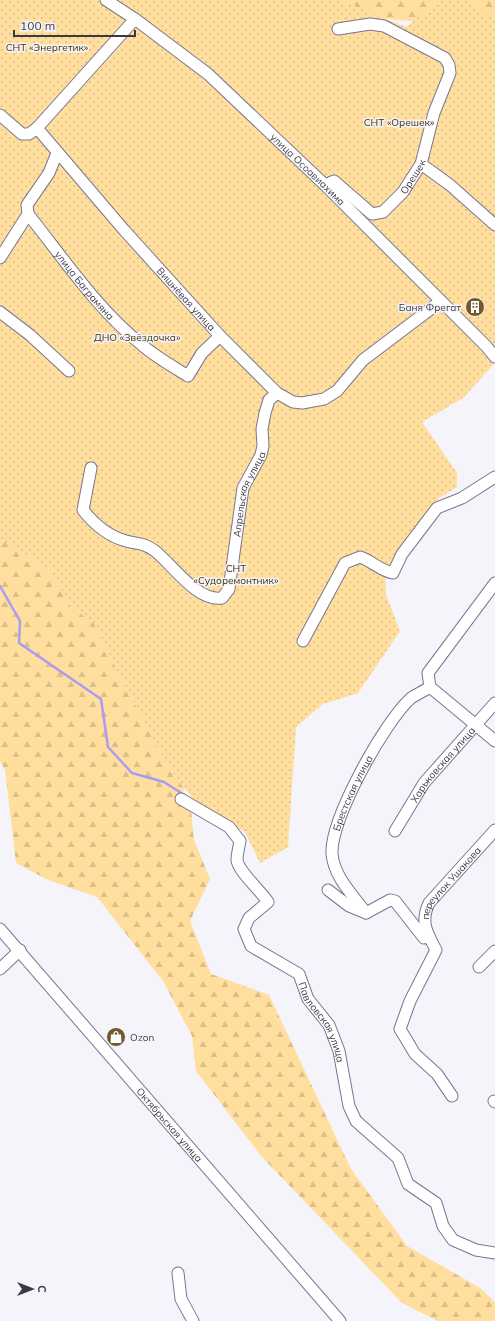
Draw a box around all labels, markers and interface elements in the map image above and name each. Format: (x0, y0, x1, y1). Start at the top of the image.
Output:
scale bar (14, 12, 135, 38)
text: 100 m (20, 18, 55, 33)
park label: СНТ «Энергетик» (6, 41, 89, 54)
park label: СНТ «Орешек» (364, 116, 435, 129)
street label: улица Осоавиахима (268, 131, 348, 208)
street label: Орешек (397, 158, 429, 197)
street label: улица Баграмяна (52, 248, 117, 323)
street label: Вишнёвая улица (154, 265, 218, 334)
building icon: Баня Фрегат (464, 296, 486, 318)
place label: Баня Фрегат (399, 301, 461, 314)
park label: ДНО «Звёздочка» (94, 331, 181, 344)
street label: Апрельская улица (230, 451, 269, 538)
park label: СНТ «Судоремонтник» (194, 562, 279, 587)
street label: Харьковская улица (408, 724, 478, 805)
street label: Брестская улица (330, 753, 376, 833)
street label: переулок Ушакова (419, 844, 484, 920)
street label: Павловская улица (295, 980, 347, 1063)
shop icon: Ozon (105, 1026, 127, 1048)
place label: Ozon (130, 1031, 155, 1044)
street label: Октябрьская улица (133, 1085, 205, 1165)
north arrow (12, 1269, 52, 1309)
text: С (35, 1285, 49, 1293)

